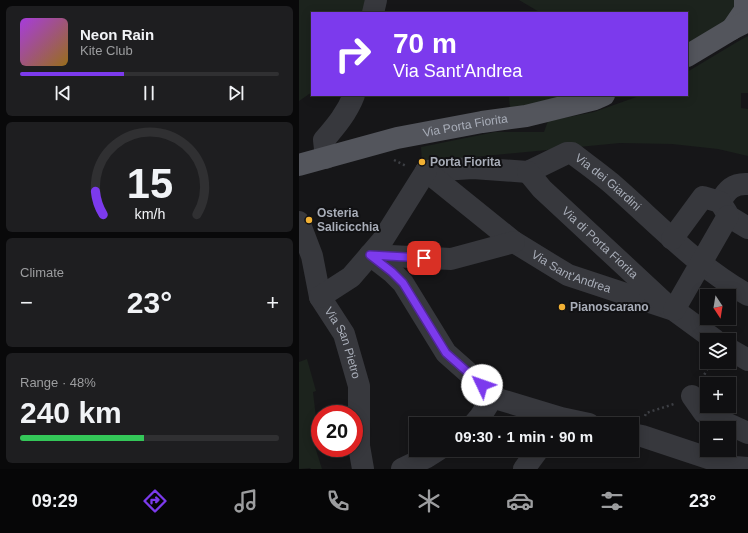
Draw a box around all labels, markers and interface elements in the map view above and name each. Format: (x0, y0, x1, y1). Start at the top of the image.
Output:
text: Neon Rain (80, 26, 154, 43)
icon: right (327, 28, 379, 80)
text: 70 m (393, 28, 457, 59)
text: Kite Club (80, 43, 133, 58)
text: Via Sant'Andrea (393, 61, 522, 81)
icon: previous (52, 82, 74, 104)
icon: pause (138, 82, 160, 104)
icon: next (225, 82, 247, 104)
street label: Via Porta Fiorita (422, 112, 509, 140)
street label: Via dei Giardini (572, 151, 644, 213)
place label: Porta Fiorita (430, 155, 501, 169)
marker: Porta Fiorita (417, 157, 427, 167)
text: 15 (126, 159, 173, 206)
street label: Via di Porta Fiorita (559, 204, 641, 282)
text: km/h (134, 205, 165, 221)
place label: Osteria Salicicchia (317, 206, 379, 234)
marker: Osteria Salicicchia (304, 215, 314, 225)
pin (407, 241, 441, 275)
icon: arrive (413, 247, 435, 269)
street label: Via Sant'Andrea (529, 247, 613, 296)
text: Climate (20, 265, 64, 280)
text: 23° (127, 286, 172, 319)
north arrow (700, 289, 736, 325)
map controls (700, 289, 736, 457)
text: − (20, 290, 33, 315)
text: + (266, 290, 279, 315)
place label: Pianoscarano (570, 300, 649, 314)
marker: Pianoscarano (557, 302, 567, 312)
street label: Via San Pietro (321, 305, 364, 380)
button: layers (700, 333, 736, 369)
position arrow (461, 364, 503, 406)
text: Range · 48% (20, 375, 96, 390)
button: + (700, 377, 736, 413)
text: 240 km (20, 396, 122, 429)
speed limit sign: 20 (311, 405, 363, 457)
button: − (700, 421, 736, 457)
text: 09:30 · 1 min · 90 m (455, 428, 593, 445)
icon: directions (141, 487, 169, 515)
icon: music (232, 487, 260, 515)
icon: phone (324, 487, 352, 515)
icon: climate (415, 487, 443, 515)
icon: car (506, 487, 534, 515)
icon: filters (598, 487, 626, 515)
text: 09:29 (32, 491, 78, 511)
text: 23° (689, 491, 716, 511)

